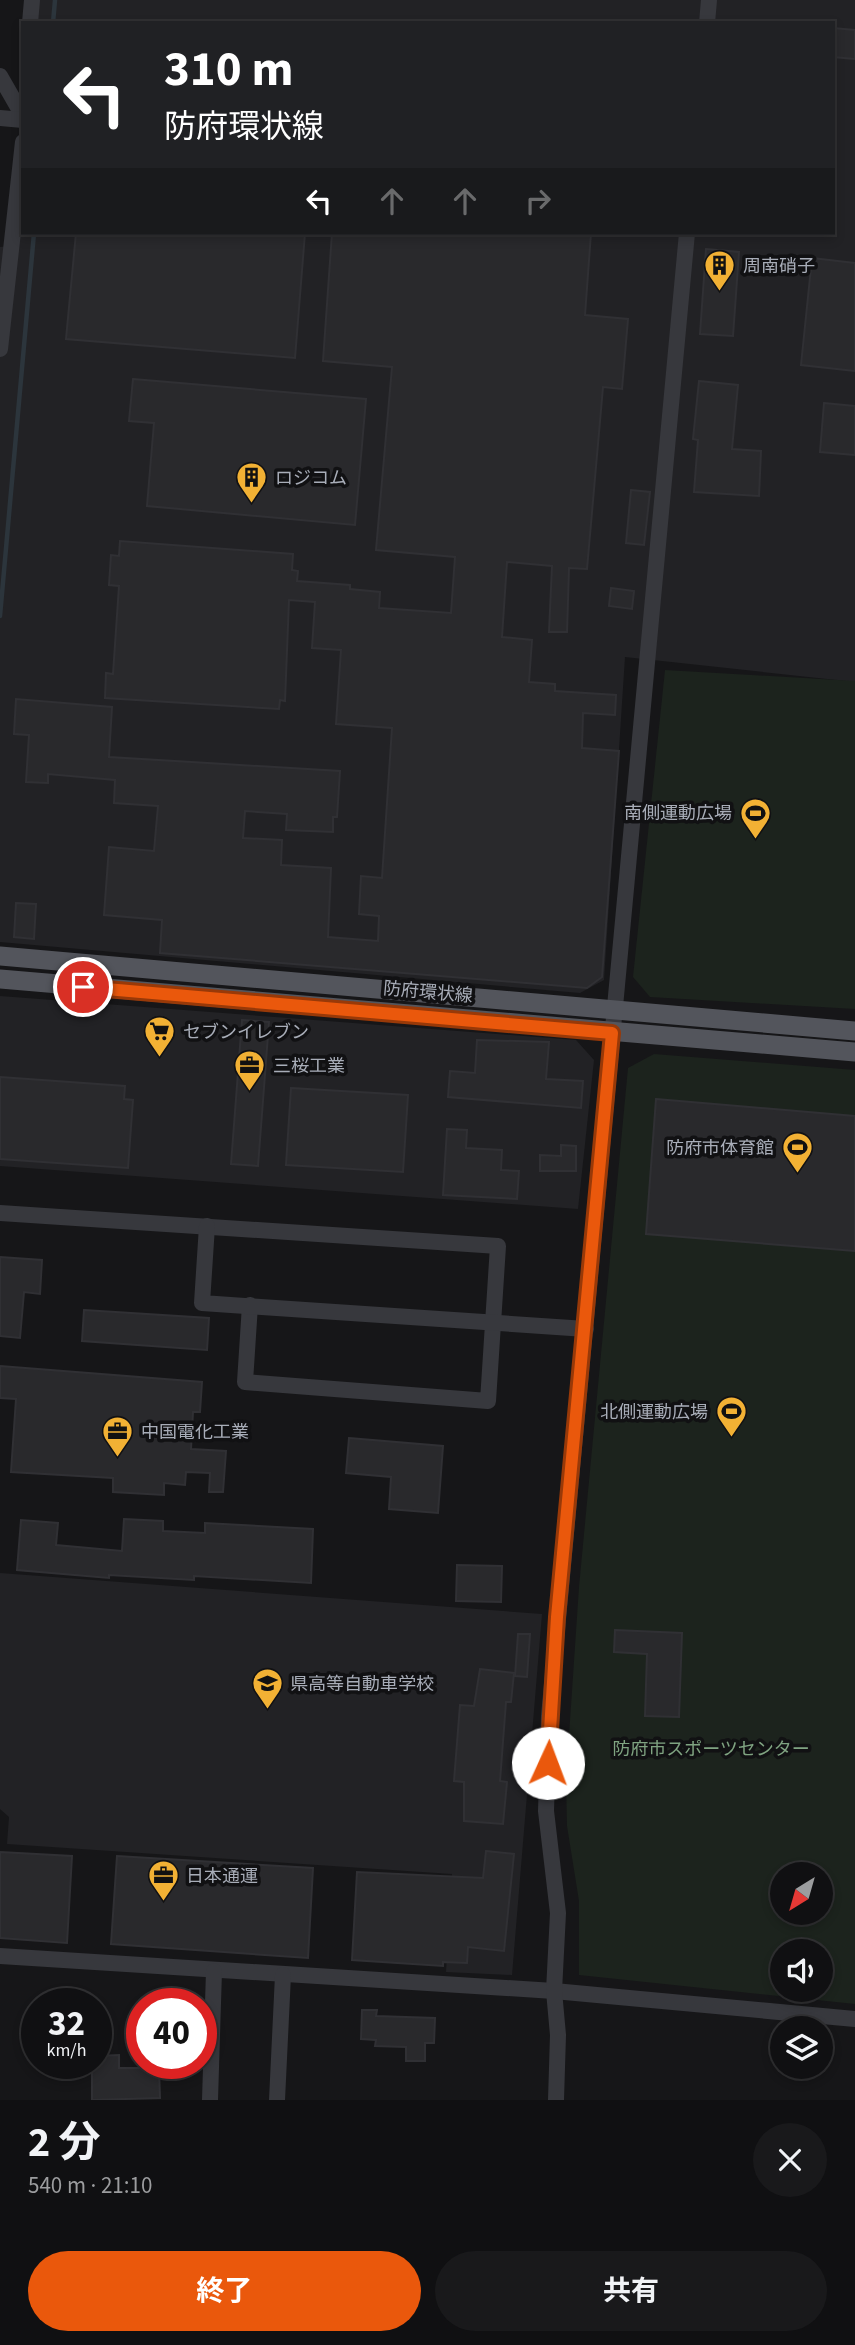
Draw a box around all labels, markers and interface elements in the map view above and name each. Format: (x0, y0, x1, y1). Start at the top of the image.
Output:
text: 310 m (164, 35, 293, 105)
icon: left (49, 49, 140, 140)
text: 防府環状線 (164, 104, 324, 150)
icon: left (300, 182, 338, 220)
icon: ahead (373, 182, 411, 220)
icon: ahead (446, 182, 484, 220)
icon: right (519, 182, 557, 220)
building icon: 周南硝子 (703, 249, 737, 293)
place label: 周南硝子 (743, 254, 815, 279)
building icon: ロジコム (235, 461, 269, 505)
place label: ロジコム (275, 466, 347, 491)
sports icon: 南側運動広場 (738, 796, 772, 840)
place label: 南側運動広場 (624, 801, 732, 826)
pin (53, 957, 113, 1017)
icon: arrive (64, 968, 102, 1006)
street label: 防府環状線 (382, 976, 474, 1009)
supermarket icon: セブンイレブン (143, 1015, 177, 1059)
place label: セブンイレブン (183, 1020, 309, 1045)
office icon: 三桜工業 (233, 1049, 267, 1093)
place label: 三桜工業 (273, 1054, 345, 1079)
sports icon: 防府市体育館 (780, 1131, 814, 1175)
place label: 防府市体育館 (666, 1136, 774, 1161)
sports icon: 北側運動広場 (714, 1395, 748, 1439)
place label: 北側運動広場 (600, 1400, 708, 1425)
office icon: 中国電化工業 (101, 1415, 135, 1459)
place label: 中国電化工業 (141, 1420, 249, 1445)
school or university icon: 県高等自動車学校 (250, 1667, 284, 1711)
place label: 県高等自動車学校 (290, 1672, 434, 1697)
position arrow (511, 1726, 585, 1800)
park label: 防府市スポーツセンター (612, 1737, 810, 1762)
office icon: 日本通運 (146, 1859, 180, 1903)
north arrow (770, 1862, 833, 1925)
map controls (770, 1862, 833, 2079)
place label: 日本通運 (186, 1864, 258, 1889)
button: sound (770, 1939, 833, 2002)
speed limit sign: 40 (126, 1988, 217, 2079)
text: 32 (48, 1999, 85, 2049)
button: layers (770, 2016, 833, 2079)
text: km/h (47, 2038, 86, 2063)
text: 2 分 (28, 2113, 101, 2173)
button: close (753, 2123, 827, 2197)
text: 540 m · 21:10 (28, 2169, 152, 2202)
button: 終了 (28, 2251, 421, 2331)
button: 共有 (435, 2251, 827, 2331)

